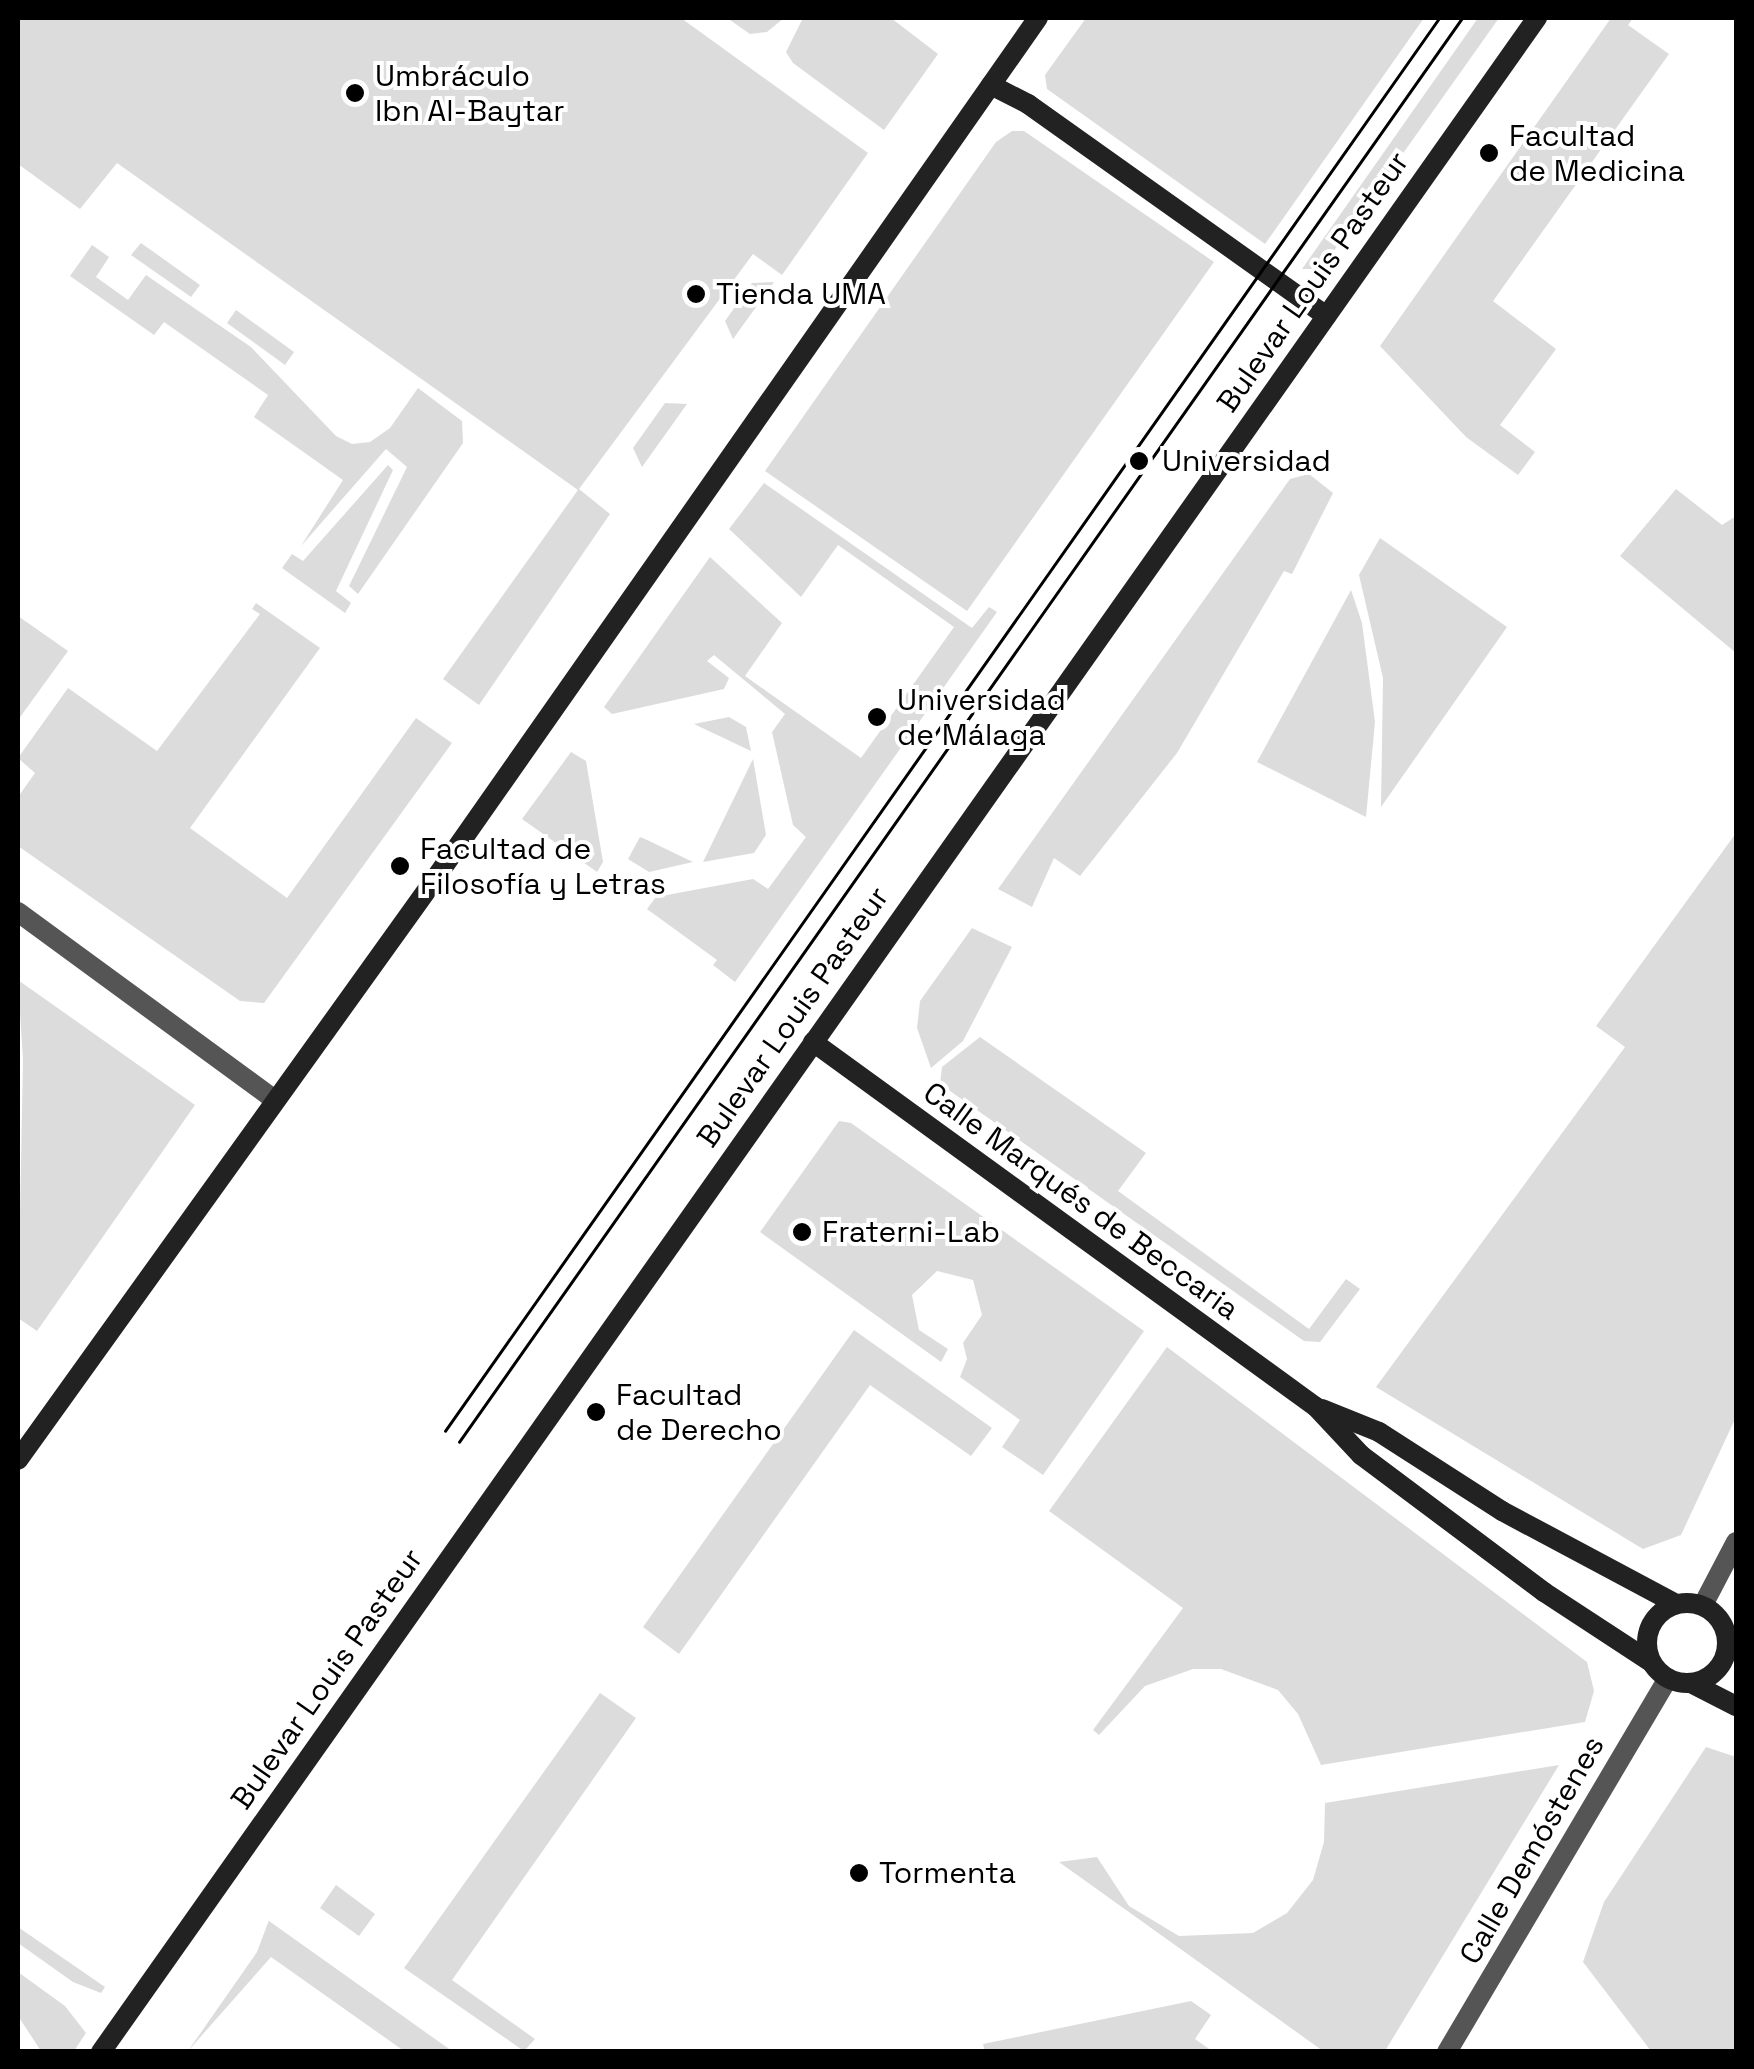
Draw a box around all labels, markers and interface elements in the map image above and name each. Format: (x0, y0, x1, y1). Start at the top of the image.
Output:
place label: Umbráculo Ibn Al-Baytar (375, 58, 565, 128)
marker: Umbráculo Ibn Al-Baytar (344, 82, 366, 104)
place label: Facultad de Medicina (1509, 118, 1685, 188)
marker: Facultad de Medicina (1478, 142, 1500, 164)
street label: Bulevar Louis Pasteur (1209, 145, 1417, 419)
place label: Tienda UMA (716, 276, 886, 312)
marker: Tienda UMA (685, 283, 707, 305)
place label: Universidad (1162, 443, 1331, 479)
marker: Universidad (1126, 448, 1152, 474)
place label: Universidad de Málaga (897, 682, 1066, 752)
marker: Universidad de Málaga (866, 706, 888, 728)
place label: Facultad de Filosofía y Letras (420, 831, 666, 902)
marker: Facultad de Filosofía y Letras (389, 855, 411, 877)
street label: Bulevar Louis Pasteur (689, 880, 897, 1154)
street label: Calle Marqués de Beccaria (916, 1074, 1246, 1328)
place label: Fraterni-Lab (822, 1214, 1000, 1250)
marker: Fraterni-Lab (791, 1221, 813, 1243)
place label: Facultad de Derecho (616, 1377, 782, 1448)
marker: Facultad de Derecho (585, 1401, 607, 1423)
street label: Bulevar Louis Pasteur (223, 1542, 431, 1816)
street label: Calle Demóstenes (1452, 1730, 1612, 1970)
place label: Tormenta (879, 1855, 1016, 1891)
marker: Tormenta (848, 1862, 870, 1884)

